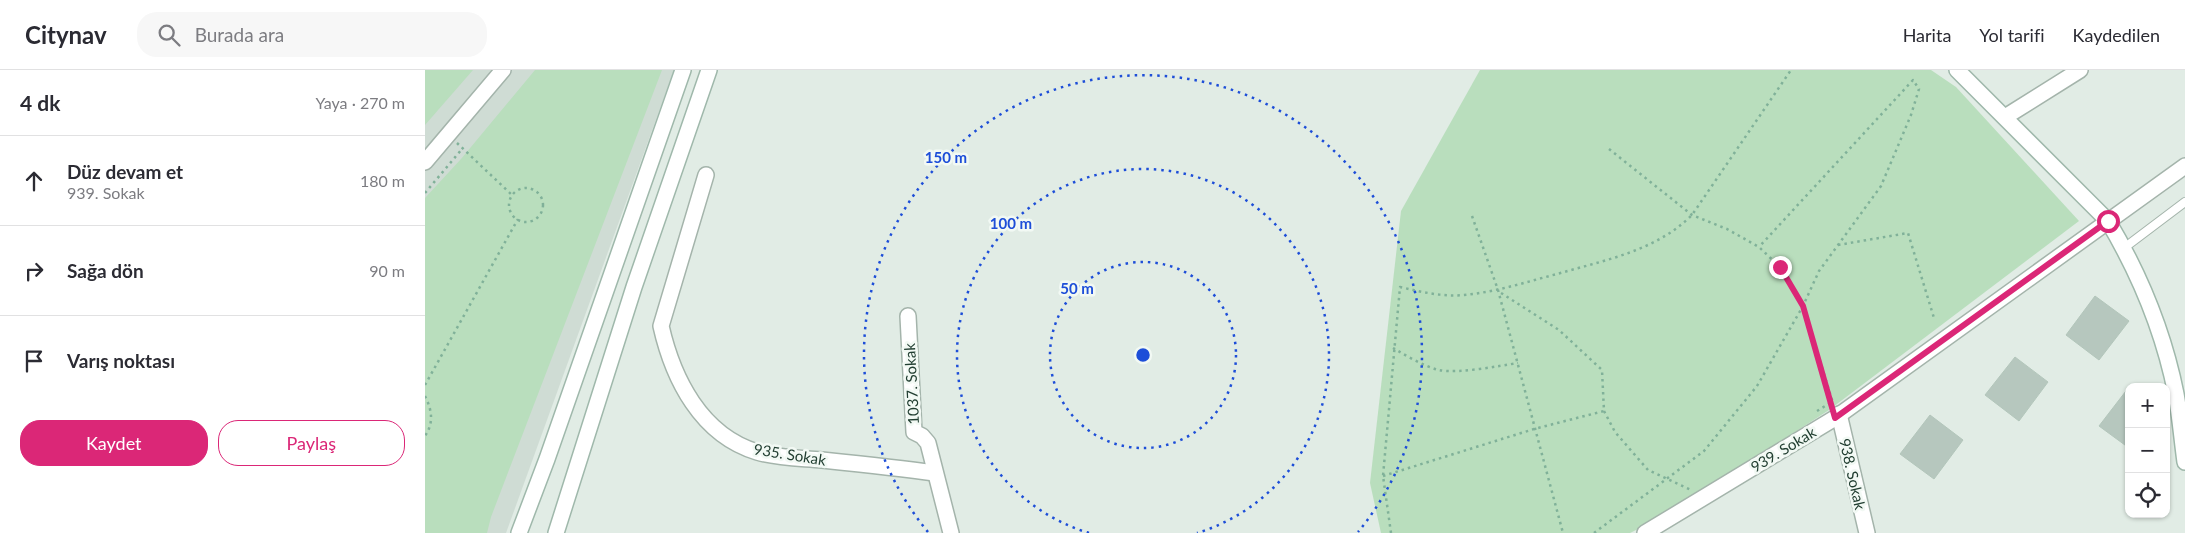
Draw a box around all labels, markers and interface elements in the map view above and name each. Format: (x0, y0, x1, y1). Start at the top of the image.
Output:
search box (137, 12, 487, 57)
text: Citynav (25, 20, 107, 49)
icon: search (155, 21, 183, 49)
text: Burada ara (195, 23, 284, 46)
text: Harita (1903, 24, 1951, 46)
text: Yol tarifi (1979, 24, 2045, 46)
text: Kaydedilen (2073, 24, 2160, 46)
text: 4 dk (20, 90, 60, 115)
text: Yaya · 270 m (316, 93, 405, 112)
text: 150 m (925, 148, 967, 166)
text: Düz devam et (67, 160, 183, 183)
icon: ahead (20, 167, 48, 195)
text: 180 m (360, 171, 405, 190)
text: 939. Sokak (67, 183, 145, 202)
route start (2097, 210, 2120, 233)
text: 100 m (990, 214, 1032, 232)
route end (1769, 256, 1792, 279)
icon: right (20, 257, 48, 285)
text: Sağa dön (67, 259, 144, 282)
text: 90 m (369, 261, 405, 280)
text: 50 m (1060, 279, 1094, 297)
street label: 1037. Sokak (900, 342, 922, 425)
centre of rings (1134, 346, 1152, 364)
icon: arrive (20, 347, 48, 375)
text: Varış noktası (67, 349, 175, 372)
map controls (2125, 383, 2170, 518)
button: + (2125, 383, 2170, 428)
button: Kaydet (20, 420, 208, 466)
button: Paylaş (218, 420, 405, 466)
street label: 939. Sokak (1747, 422, 1819, 475)
button: − (2125, 428, 2170, 473)
street label: 938. Sokak (1836, 437, 1870, 512)
street label: 935. Sokak (753, 439, 828, 469)
button: locate (2125, 473, 2170, 518)

